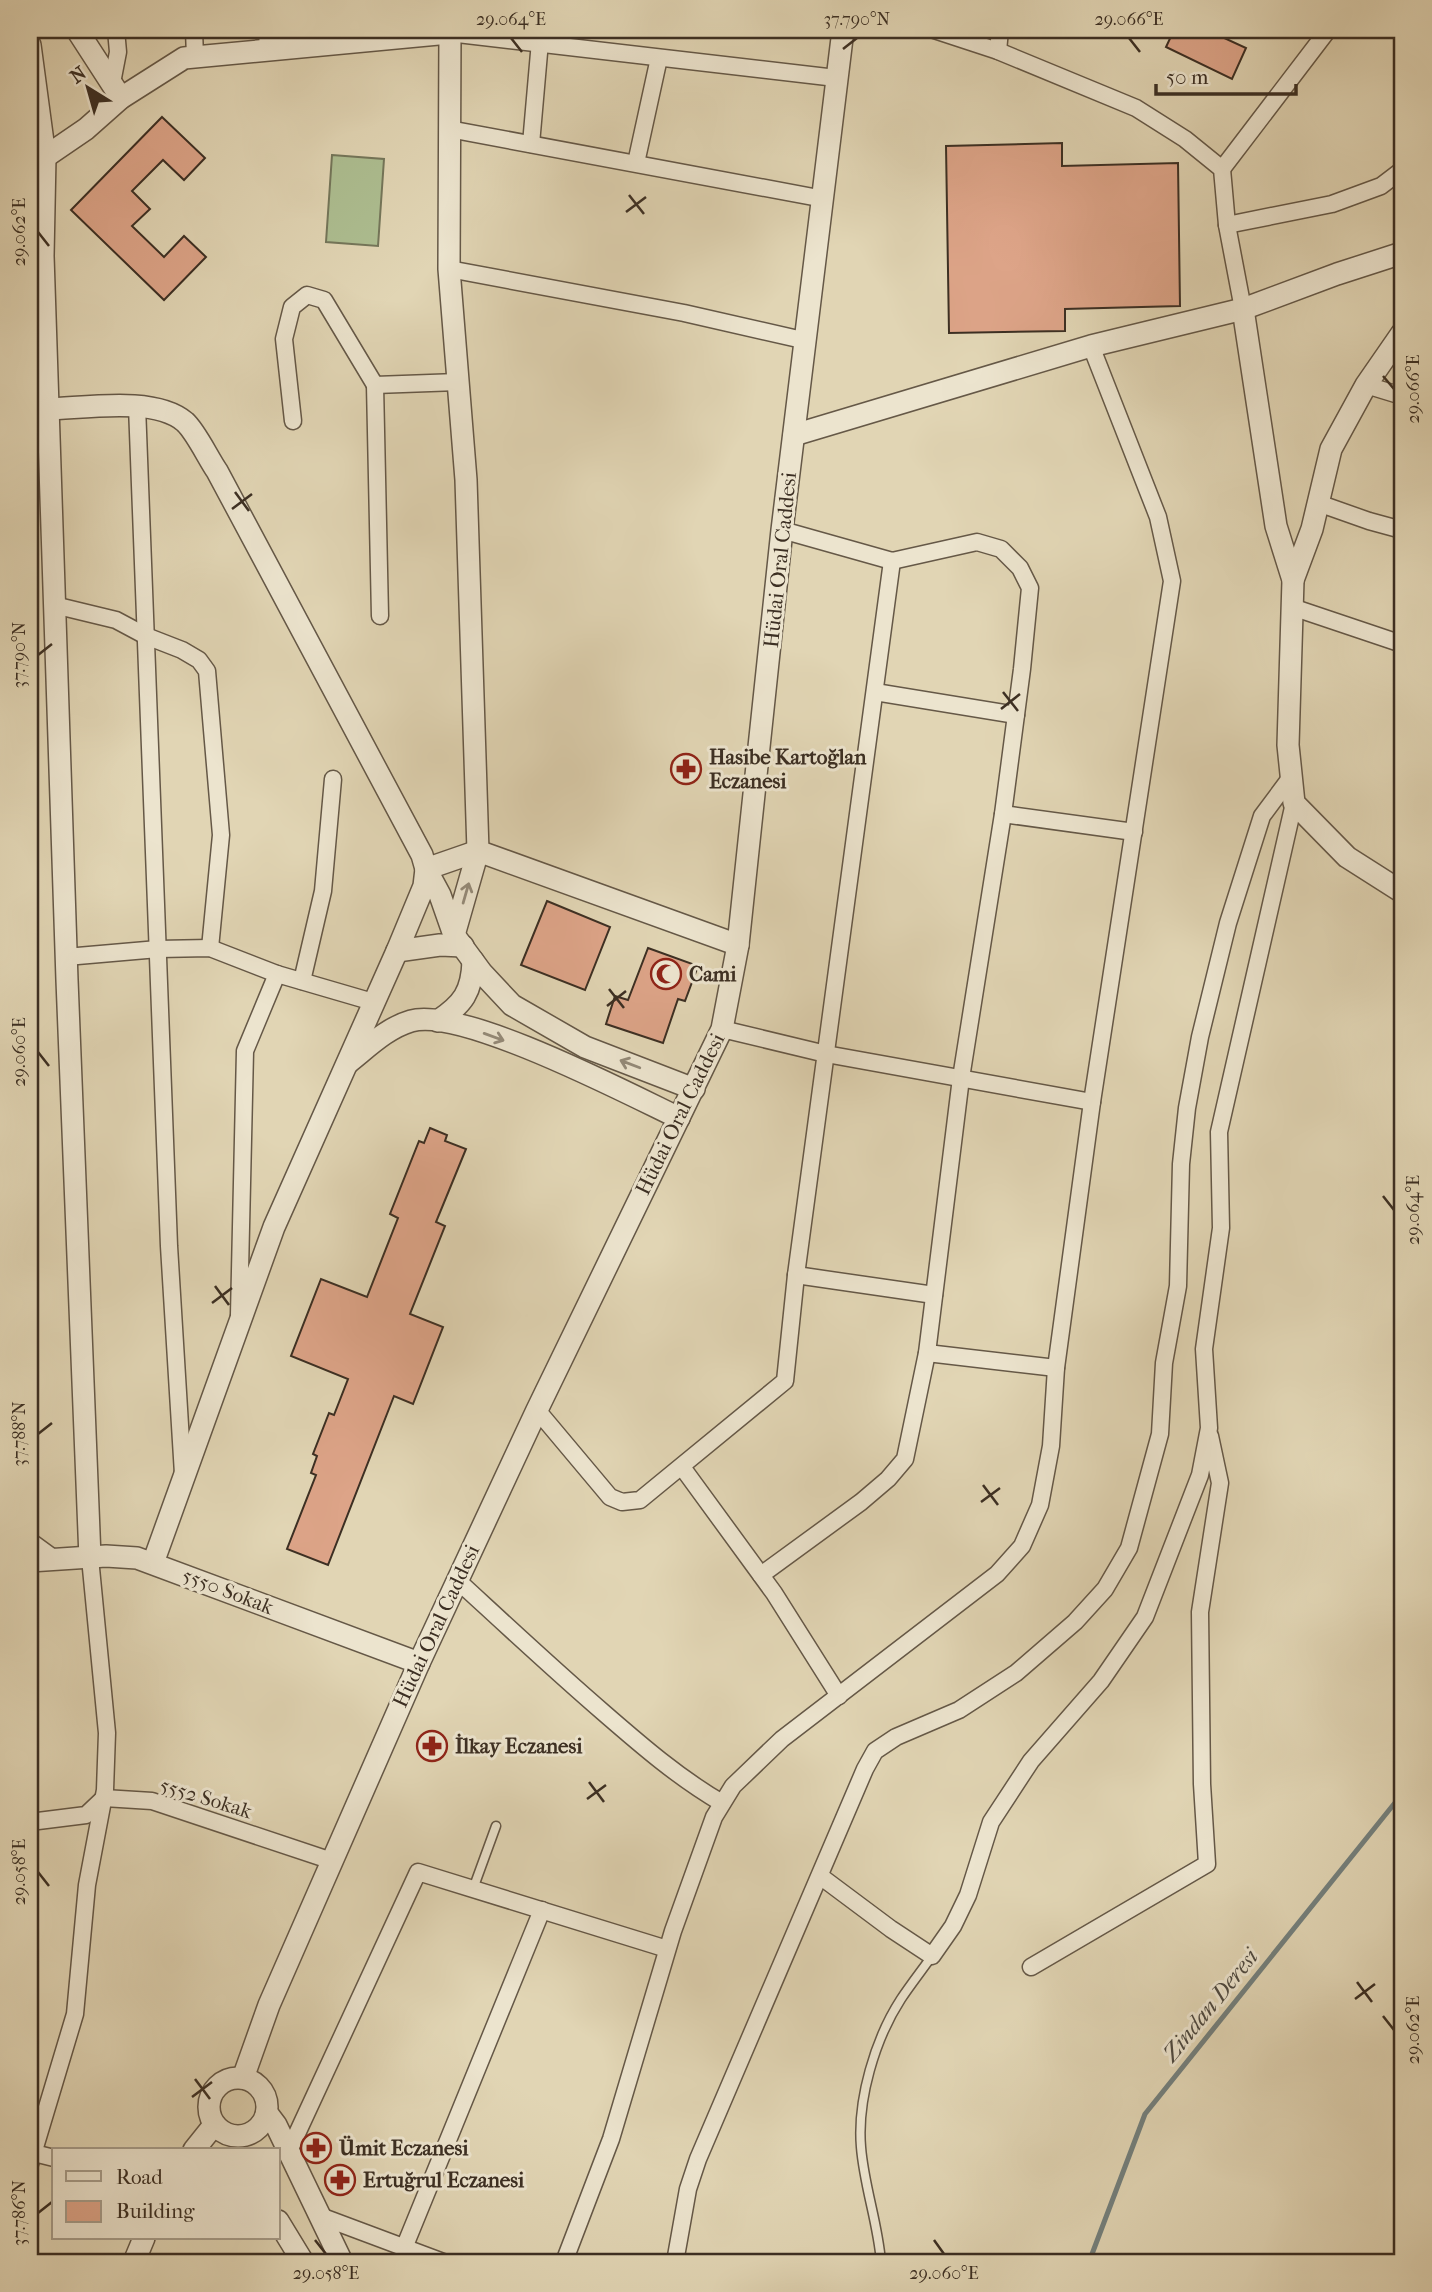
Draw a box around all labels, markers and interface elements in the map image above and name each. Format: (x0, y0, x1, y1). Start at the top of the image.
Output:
text: 29.064°E (476, 9, 546, 30)
text: 37.790°N (824, 9, 891, 30)
text: 29.066°E (1094, 9, 1164, 30)
north arrow (52, 52, 122, 122)
scale bar (1156, 52, 1296, 96)
text: N (66, 62, 91, 88)
text: 50 m (1166, 65, 1209, 89)
text: 29.062°E (9, 198, 30, 266)
text: 29.066°E (1403, 354, 1424, 424)
street label: Hüdai Oral Caddesi (759, 471, 801, 649)
text: 37.790°N (9, 621, 30, 688)
place label: Hasibe Kartoğlan Eczanesi (709, 745, 867, 793)
pharmacy icon: Hasibe Kartoğlan Eczanesi (669, 752, 703, 786)
one-way arrow (461, 882, 474, 904)
mosque icon: Cami (649, 957, 683, 991)
place label: Cami (689, 962, 737, 986)
text: 29.060°E (9, 1017, 30, 1087)
street label: Hüdai Oral Caddesi (630, 1029, 730, 1199)
one-way arrow (482, 1032, 504, 1044)
one-way arrow (620, 1057, 642, 1070)
text: 29.064°E (1403, 1175, 1424, 1245)
text: 37.788°N (9, 1401, 30, 1467)
street label: Hüdai Oral Caddesi (388, 1541, 484, 1711)
street label: 5550 Sokak (179, 1563, 277, 1619)
pharmacy icon: İlkay Eczanesi (415, 1729, 449, 1763)
place label: İlkay Eczanesi (455, 1733, 583, 1758)
street label: 5552 Sokak (157, 1773, 255, 1823)
text: 29.058°E (9, 1839, 30, 1905)
water label: Zindan Deresi (1156, 1943, 1265, 2068)
text: 29.062°E (1403, 1996, 1424, 2064)
pharmacy icon: Ümit Eczanesi (299, 2131, 333, 2165)
place label: Ümit Eczanesi (338, 2135, 469, 2160)
legend (52, 2148, 280, 2240)
pharmacy icon: Ertuğrul Eczanesi (323, 2163, 357, 2197)
text: Road (116, 2165, 163, 2189)
place label: Ertuğrul Eczanesi (363, 2168, 525, 2192)
text: 37.786°N (9, 2180, 30, 2246)
text: Building (116, 2199, 195, 2223)
text: 29.058°E (293, 2263, 359, 2284)
text: 29.060°E (909, 2263, 979, 2284)

